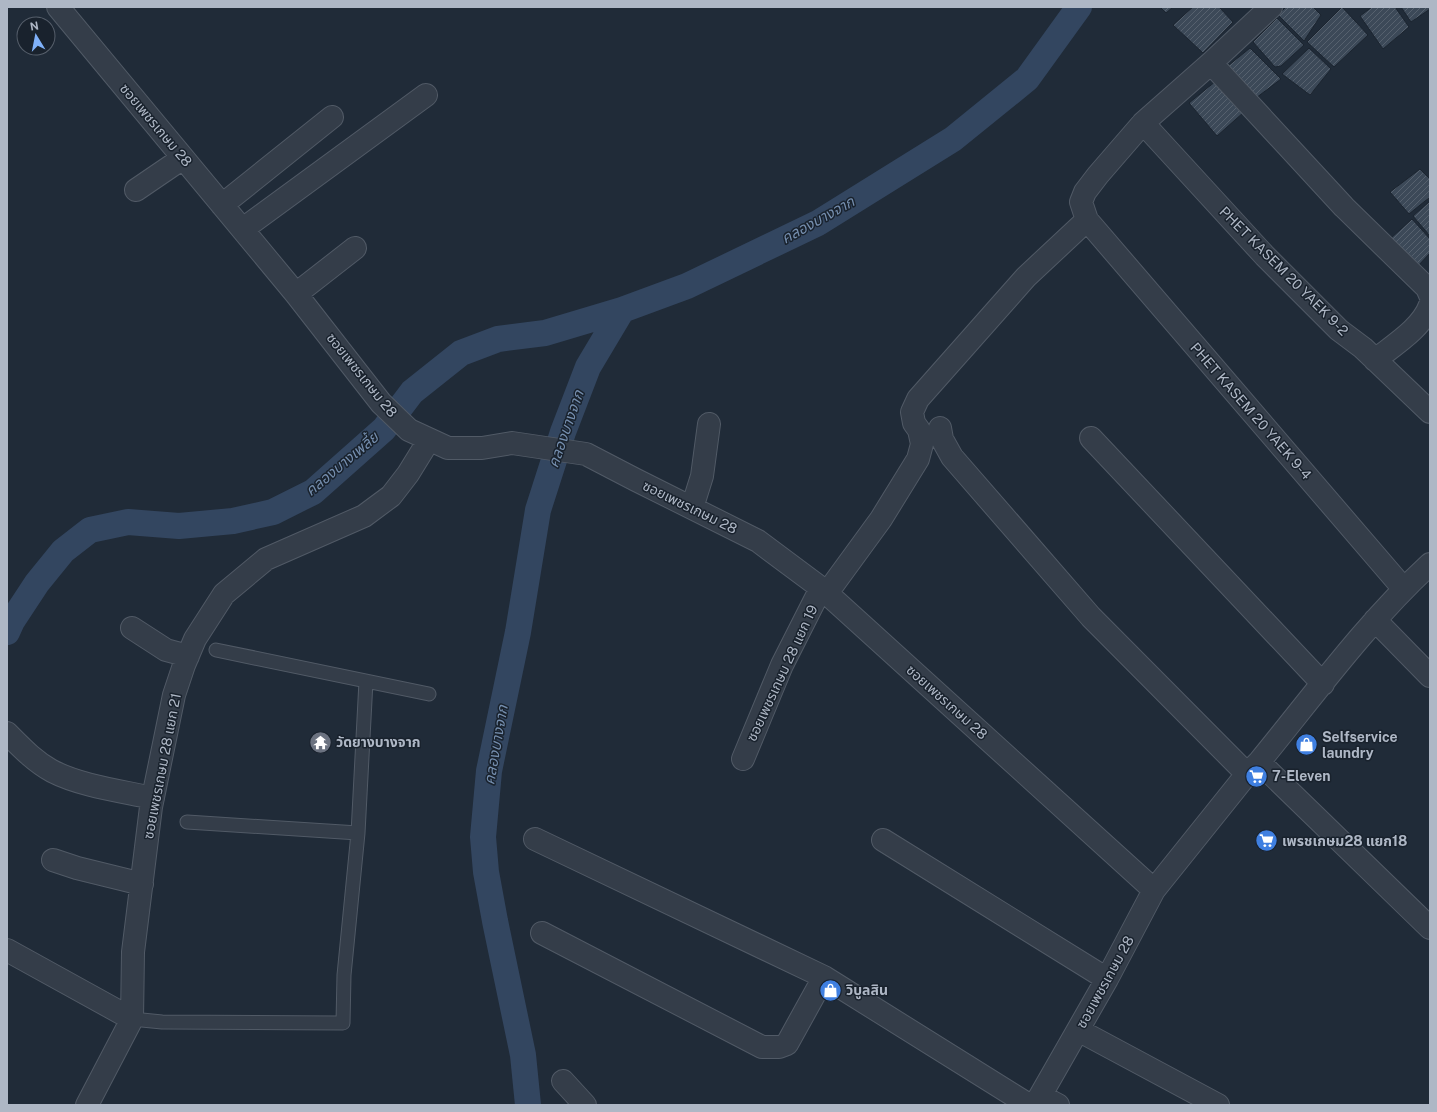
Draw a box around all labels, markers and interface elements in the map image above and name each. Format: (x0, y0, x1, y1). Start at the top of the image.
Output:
north arrow (16, 16, 56, 56)
text: N (29, 19, 40, 33)
street label: ซอยเพชรเกษม 28 (117, 80, 195, 170)
water label: คลองบางจาก (778, 192, 858, 247)
street label: PHET KASEM 20 YAEK 9-2 (1216, 203, 1352, 339)
street label: ซอยเพชรเกษม 28 (323, 330, 401, 420)
street label: PHET KASEM 20 YAEK 9-4 (1187, 339, 1315, 483)
water label: คลองบางจาก (544, 387, 587, 470)
water label: คลองบางเพลี้ย (301, 426, 382, 499)
street label: ซอยเพชรเกษม 28 (640, 477, 740, 537)
street label: ซอยเพชรเกษม 28 แยก 19 (743, 602, 821, 744)
street label: ซอยเพชรเกษม 28 (903, 662, 991, 742)
street label: ซอยเพชรเกษม 28 แยก 21 (140, 692, 184, 840)
water label: คลองบางจาก (480, 703, 511, 786)
temple icon: วัดยางบางจาก (307, 729, 333, 755)
place label: Selfservice laundry (1322, 729, 1398, 761)
shop icon: Selfservice laundry (1293, 732, 1319, 758)
place label: วัดยางบางจาก (336, 734, 420, 750)
supermarket icon: 7-Eleven (1243, 763, 1269, 789)
place label: 7-Eleven (1272, 768, 1331, 784)
supermarket icon: เพรชเกษม28 แยก18 (1253, 828, 1279, 854)
place label: เพรชเกษม28 แยก18 (1282, 833, 1407, 849)
street label: ซอยเพชรเกษม 28 (1073, 933, 1137, 1031)
shop icon: วิบูลสิน (818, 977, 844, 1003)
place label: วิบูลสิน (846, 982, 888, 1000)

